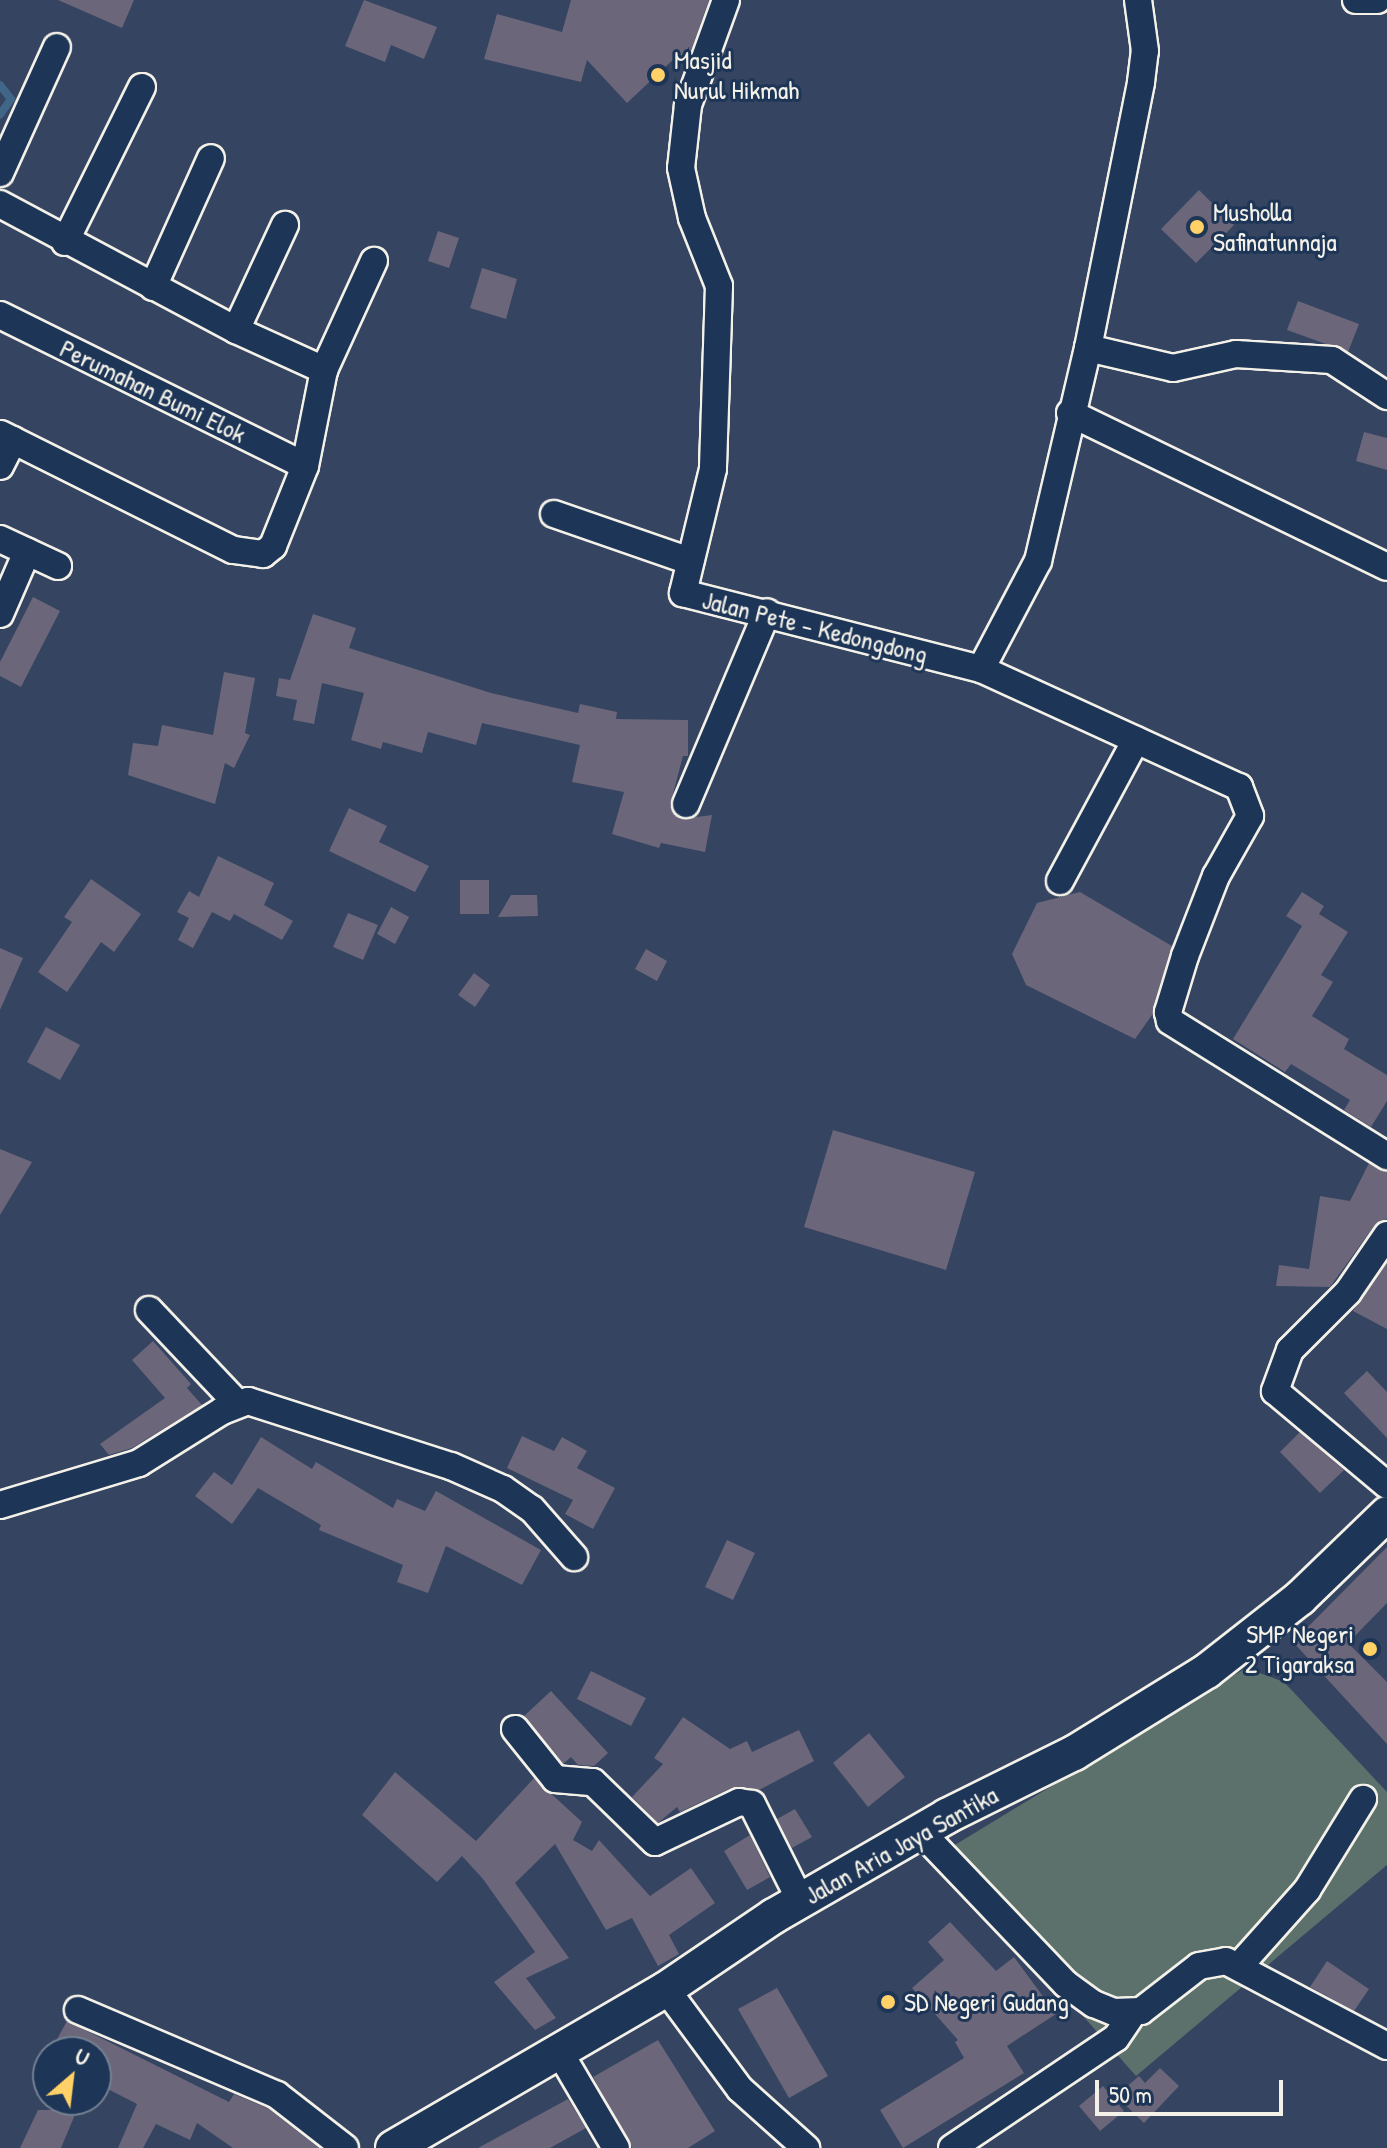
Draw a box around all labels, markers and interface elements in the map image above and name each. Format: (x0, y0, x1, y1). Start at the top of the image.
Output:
place label: Masjid Nurul Hikmah (674, 44, 799, 106)
marker: Masjid Nurul Hikmah (649, 66, 667, 84)
place label: Musholla Safinatunnaja (1213, 196, 1337, 258)
marker: Musholla Safinatunnaja (1188, 218, 1206, 236)
street label: Perumahan Bumi Elok (55, 333, 251, 449)
street label: Jalan Pete - Kedongdong (699, 584, 931, 670)
place label: SMP Negeri 2 Tigaraksa (1245, 1618, 1354, 1680)
marker: SMP Negeri 2 Tigaraksa (1361, 1640, 1379, 1658)
street label: Jalan Aria Jaya Santika (799, 1779, 1003, 1911)
place label: SD Negeri Gudang (904, 1986, 1069, 2018)
marker: SD Negeri Gudang (879, 1993, 897, 2011)
north arrow (32, 2036, 112, 2116)
text: U (70, 2040, 95, 2073)
scale bar (1099, 2064, 1287, 2114)
text: 50 m (1109, 2078, 1152, 2110)

